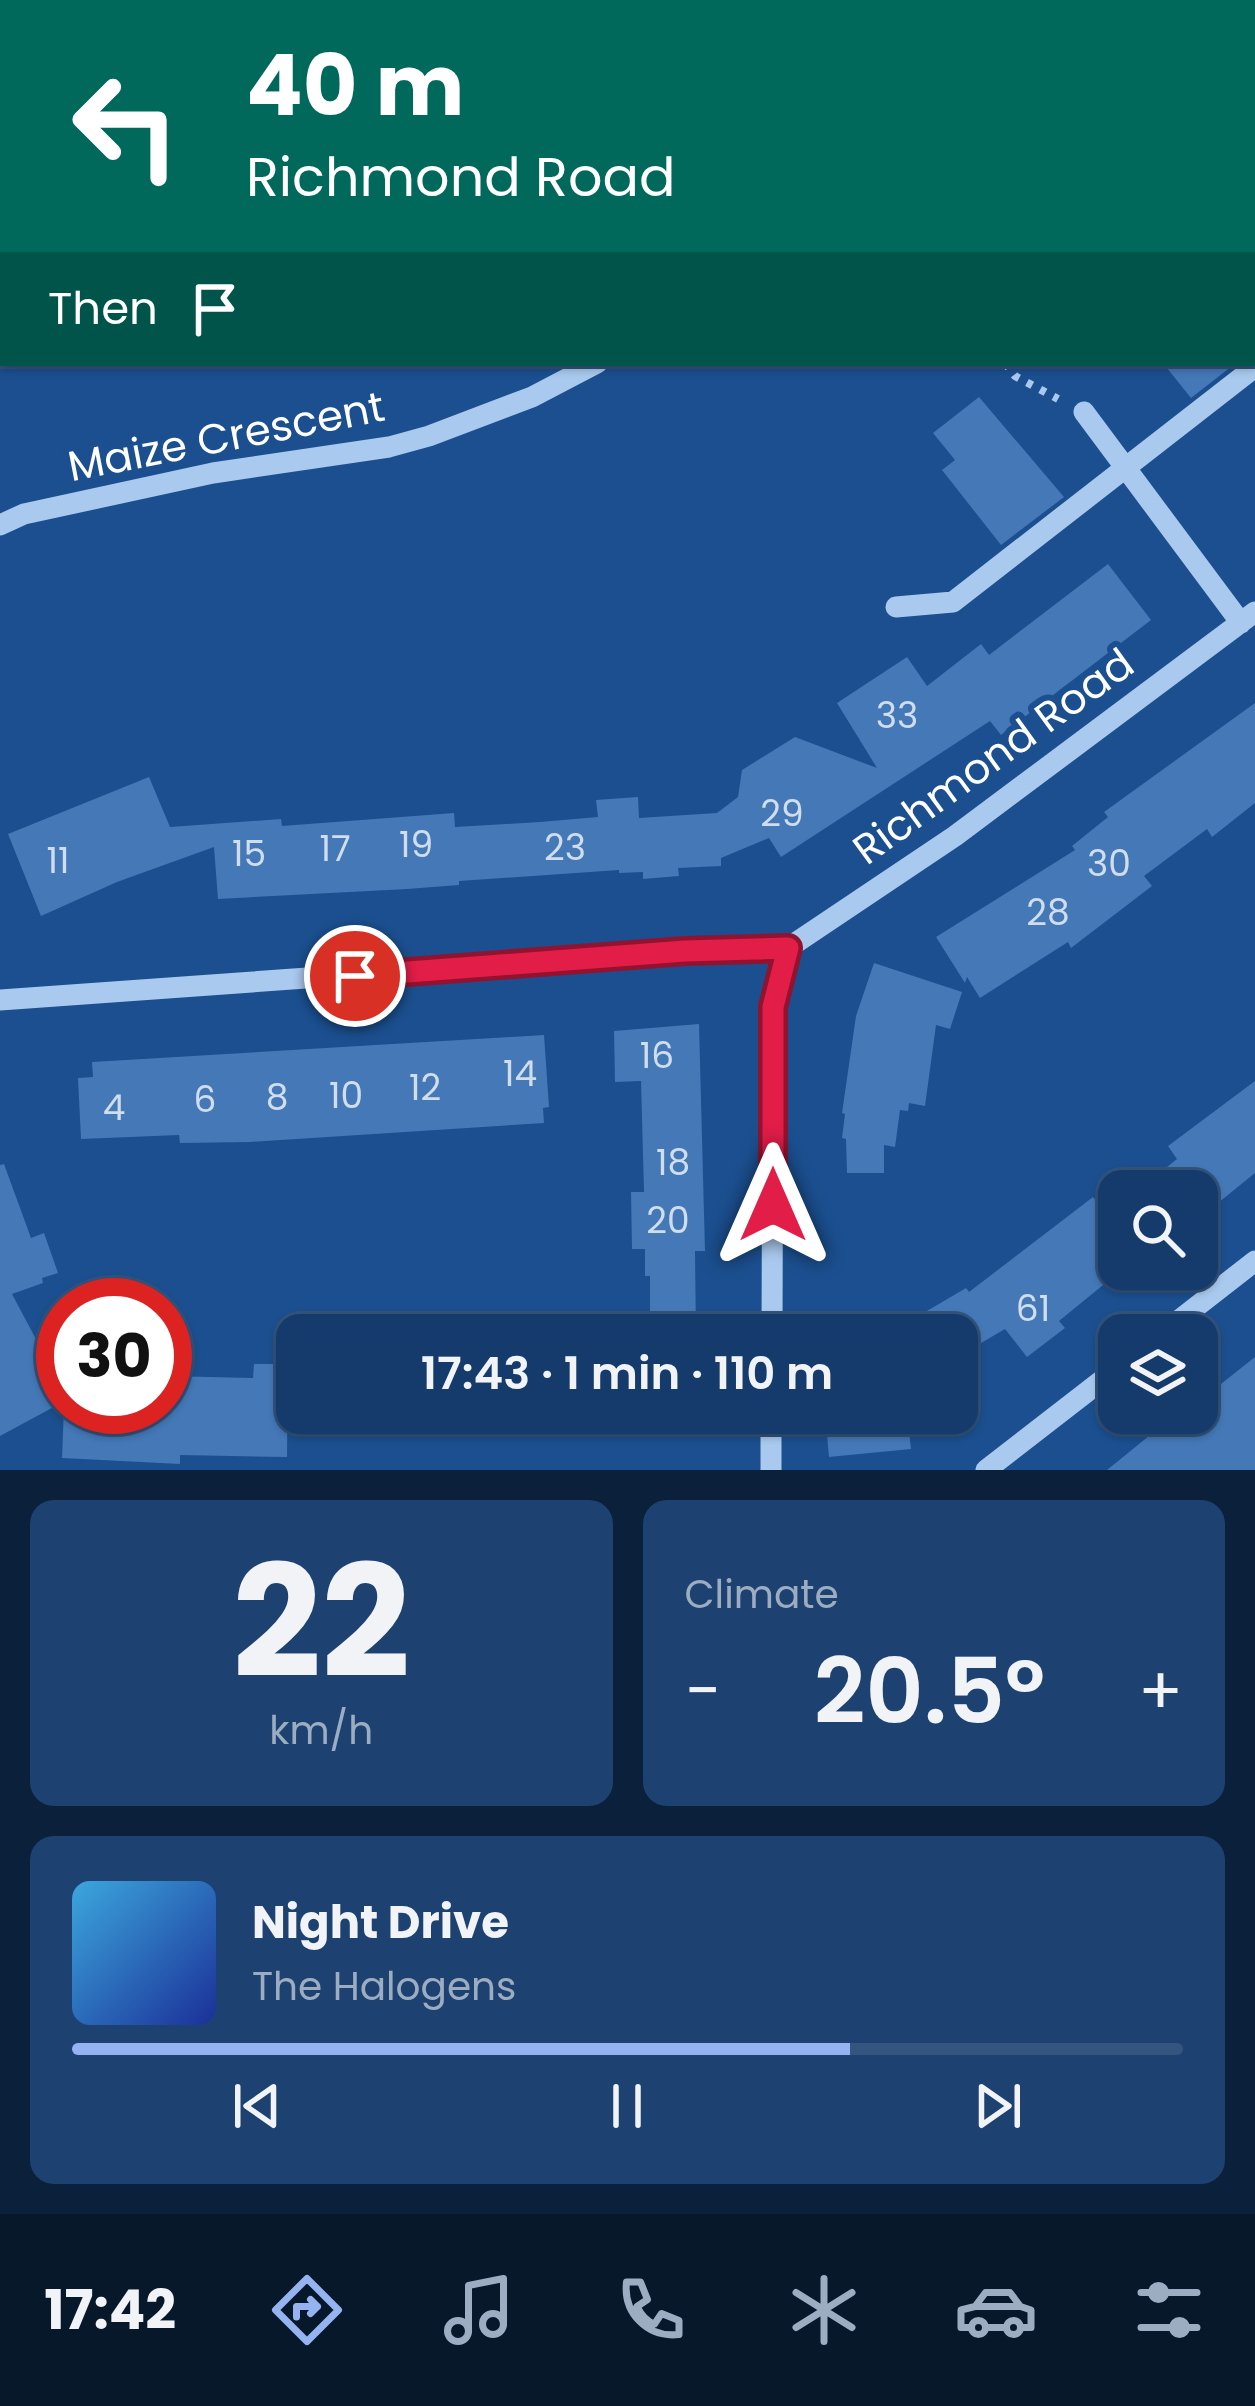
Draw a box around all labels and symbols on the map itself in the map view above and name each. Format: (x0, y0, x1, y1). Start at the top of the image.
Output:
street label: Maize Crescent (63, 377, 389, 496)
street label: Richmond Road (841, 634, 1146, 878)
house number: 33 (876, 690, 918, 741)
house number: 29 (760, 788, 804, 839)
house number: 19 (399, 819, 433, 870)
house number: 23 (544, 822, 586, 873)
house number: 17 (319, 823, 351, 874)
house number: 15 (232, 828, 266, 879)
house number: 11 (46, 835, 70, 886)
house number: 30 (1087, 838, 1131, 889)
house number: 28 (1026, 887, 1070, 938)
pin (304, 925, 406, 1027)
house number: 16 (640, 1030, 674, 1081)
house number: 14 (503, 1048, 537, 1099)
house number: 12 (409, 1062, 441, 1113)
house number: 10 (329, 1070, 363, 1121)
house number: 8 (266, 1072, 288, 1123)
house number: 6 (194, 1074, 216, 1125)
house number: 4 (103, 1082, 125, 1133)
house number: 18 (656, 1137, 690, 1188)
position arrow (710, 1142, 836, 1268)
house number: 20 (646, 1195, 690, 1246)
speed limit sign: 30 (36, 1278, 192, 1434)
house number: 61 (1016, 1283, 1050, 1334)

